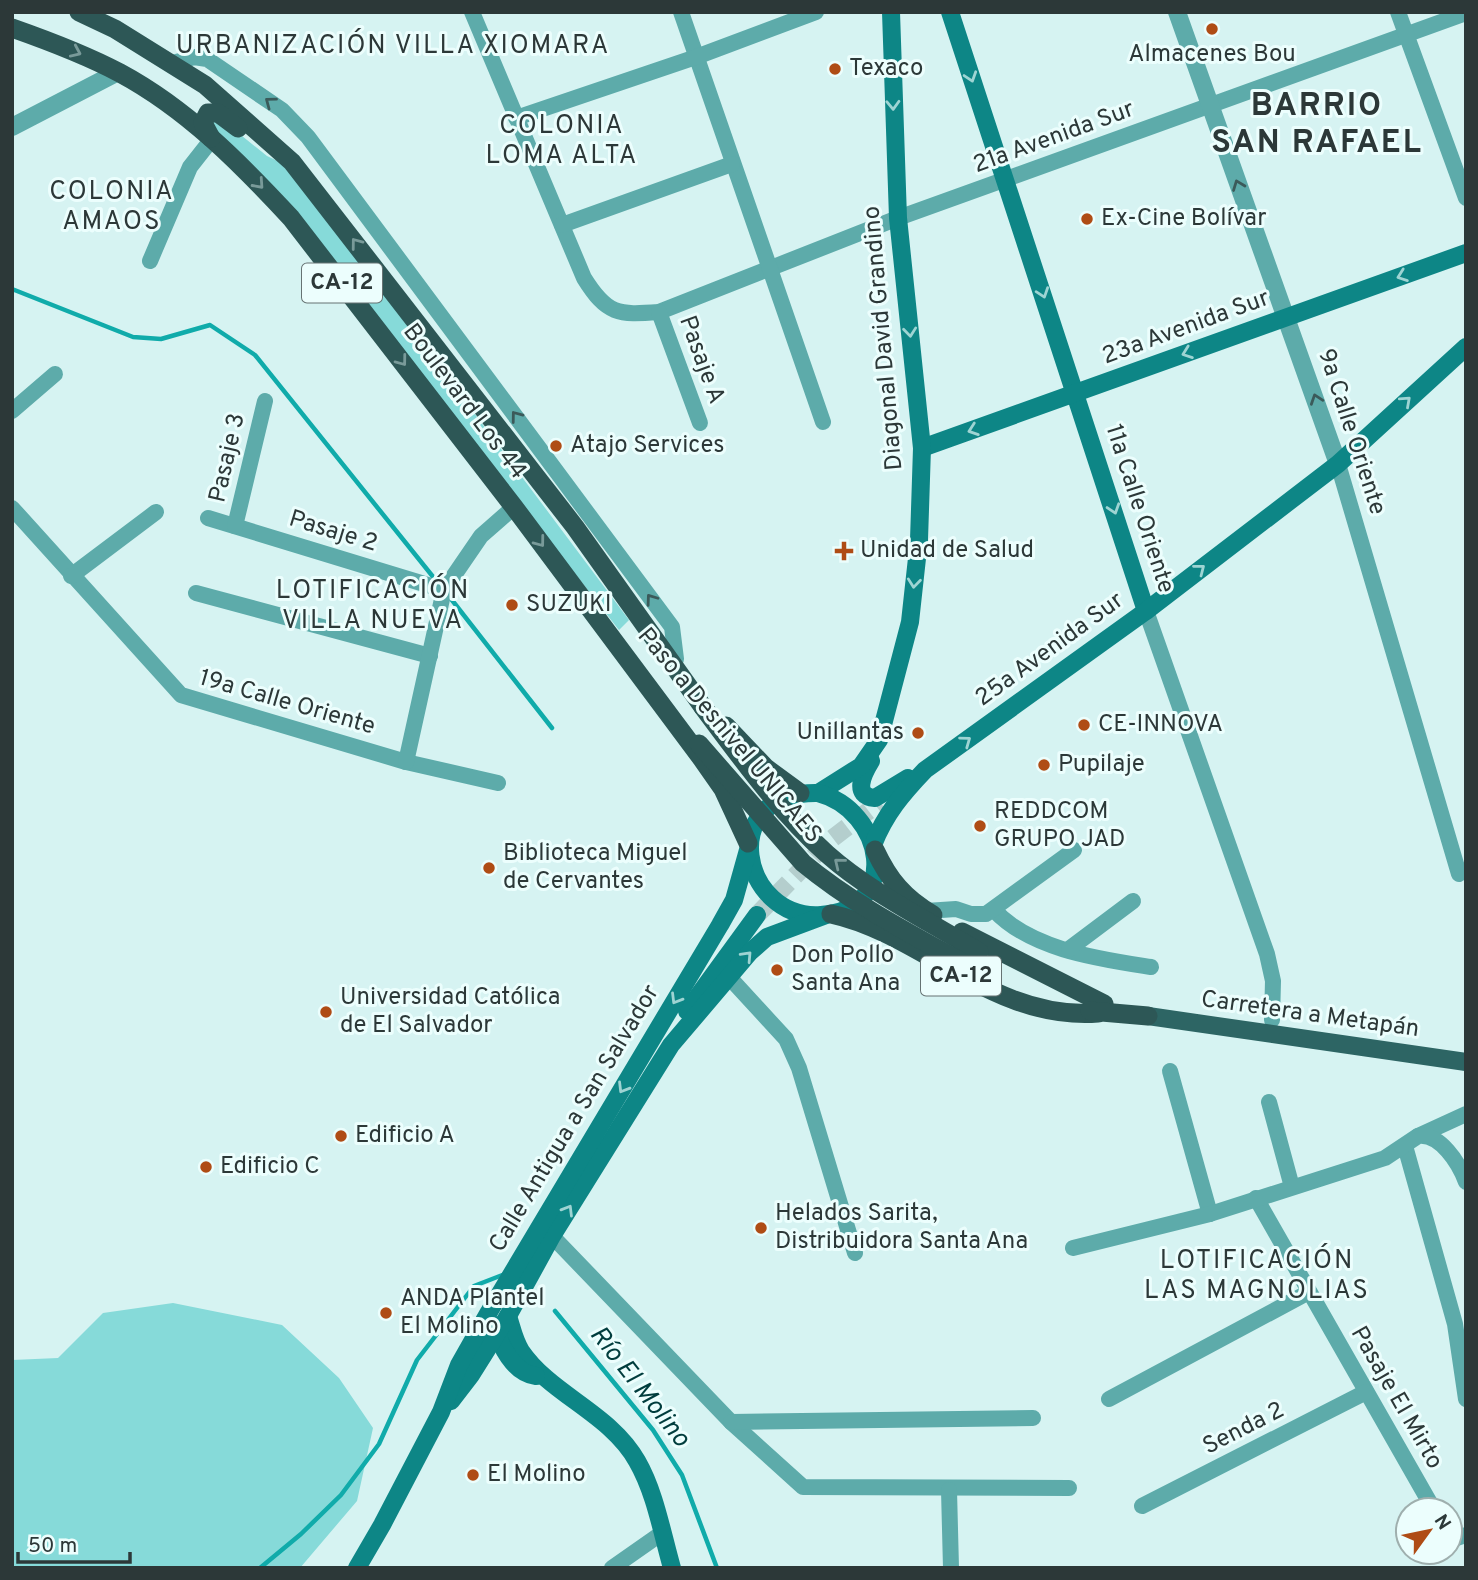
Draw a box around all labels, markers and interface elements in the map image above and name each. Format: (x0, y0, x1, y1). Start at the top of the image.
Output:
marker: Almacenes Bou (1204, 21, 1220, 37)
district label: URBANIZACIÓN VILLA XIOMARA (176, 28, 610, 63)
place label: Almacenes Bou (1128, 40, 1296, 70)
one-way arrow (69, 44, 81, 58)
place label: Texaco (849, 54, 923, 84)
marker: Texaco (827, 61, 843, 77)
one-way arrow (963, 71, 977, 83)
district label: BARRIO SAN RAFAEL (1211, 87, 1423, 164)
street label: 21a Avenida Sur (969, 95, 1139, 181)
one-way arrow (266, 98, 278, 110)
one-way arrow (886, 100, 901, 111)
district label: COLONIA LOMA ALTA (486, 110, 638, 173)
district label: COLONIA AMAOS (49, 176, 175, 239)
one-way arrow (251, 176, 264, 189)
one-way arrow (1233, 180, 1247, 192)
place label: Ex-Cine Bolívar (1101, 204, 1267, 234)
street label: Diagonal David Grandino (857, 205, 911, 471)
marker: Ex-Cine Bolívar (1079, 211, 1095, 227)
one-way arrow (352, 238, 365, 250)
road number: CA-12 (302, 264, 382, 302)
one-way arrow (1396, 268, 1408, 282)
street label: 23a Avenida Sur (1098, 284, 1274, 372)
one-way arrow (1035, 286, 1049, 299)
street label: Pasaje A (671, 312, 731, 408)
street label: Boulevard Los 44 (396, 318, 532, 486)
one-way arrow (902, 327, 917, 338)
one-way arrow (1182, 345, 1194, 359)
street label: 9a Calle Oriente (1310, 345, 1392, 519)
one-way arrow (393, 353, 406, 366)
one-way arrow (1310, 393, 1324, 406)
one-way arrow (1398, 397, 1411, 409)
street label: Pasaje 3 (203, 410, 253, 506)
one-way arrow (511, 411, 524, 424)
street label: 11a Calle Oriente (1098, 421, 1180, 597)
one-way arrow (968, 422, 980, 436)
place label: Atajo Services (570, 431, 724, 461)
marker: Atajo Services (548, 438, 564, 454)
one-way arrow (1106, 502, 1120, 515)
street label: Pasaje 2 (285, 504, 381, 560)
one-way arrow (532, 534, 544, 547)
place label: Unidad de Salud (860, 536, 1034, 566)
marker: Unidad de Salud (834, 541, 854, 561)
one-way arrow (1193, 565, 1205, 578)
district label: LOTIFICACIÓN VILLA NUEVA (276, 573, 470, 638)
one-way arrow (907, 578, 922, 589)
street label: 25a Avenida Sur (970, 586, 1130, 714)
place label: SUZUKI (526, 590, 612, 620)
one-way arrow (647, 594, 659, 606)
marker: SUZUKI (504, 597, 520, 613)
street label: Paso a Desnivel UNICAES (630, 622, 828, 850)
street label: 19a Calle Oriente (195, 664, 379, 742)
place label: CE-INNOVA (1098, 710, 1223, 740)
marker: CE-INNOVA (1076, 717, 1092, 733)
place label: Unillantas (796, 718, 904, 748)
marker: Unillantas (910, 725, 926, 741)
one-way arrow (958, 737, 971, 749)
place label: Pupilaje (1058, 750, 1145, 780)
marker: Pupilaje (1036, 757, 1052, 773)
place label: REDDCOM GRUPO JAD (994, 797, 1125, 855)
marker: REDDCOM GRUPO JAD (972, 818, 988, 834)
place label: Biblioteca Miguel de Cervantes (503, 839, 688, 897)
one-way arrow (834, 859, 846, 872)
marker: Biblioteca Miguel de Cervantes (481, 860, 497, 876)
place label: Don Pollo Santa Ana (791, 941, 900, 999)
one-way arrow (738, 951, 751, 964)
road number: CA-12 (921, 956, 1001, 995)
marker: Don Pollo Santa Ana (769, 962, 785, 978)
street label: Calle Antigua a San Salvador (483, 980, 667, 1258)
place label: Universidad Católica de El Salvador (340, 983, 560, 1041)
street label: Carretera a Metapán (1199, 985, 1421, 1045)
one-way arrow (671, 991, 684, 1004)
marker: Universidad Católica de El Salvador (318, 1004, 334, 1020)
one-way arrow (618, 1080, 631, 1093)
place label: Edificio A (355, 1121, 455, 1151)
marker: Edificio A (333, 1128, 349, 1144)
place label: Edificio C (220, 1152, 320, 1182)
marker: Edificio C (198, 1159, 214, 1175)
place label: Helados Sarita, Distribuidora Santa Ana (775, 1199, 1028, 1257)
one-way arrow (560, 1205, 573, 1218)
marker: Helados Sarita, Distribuidora Santa Ana (753, 1220, 769, 1236)
district label: LOTIFICACIÓN LAS MAGNOLIAS (1144, 1243, 1370, 1308)
place label: ANDA Plantel El Molino (400, 1284, 545, 1342)
marker: ANDA Plantel El Molino (378, 1305, 394, 1321)
water label: Río El Molino (581, 1320, 697, 1454)
street label: Pasaje El Mirto (1343, 1321, 1449, 1475)
street label: Senda 2 (1198, 1396, 1290, 1462)
place label: El Molino (487, 1460, 586, 1490)
marker: El Molino (465, 1467, 481, 1483)
north arrow (1394, 1496, 1464, 1566)
text: N (1428, 1511, 1455, 1535)
scale bar (18, 1520, 130, 1564)
text: 50 m (28, 1533, 77, 1560)

